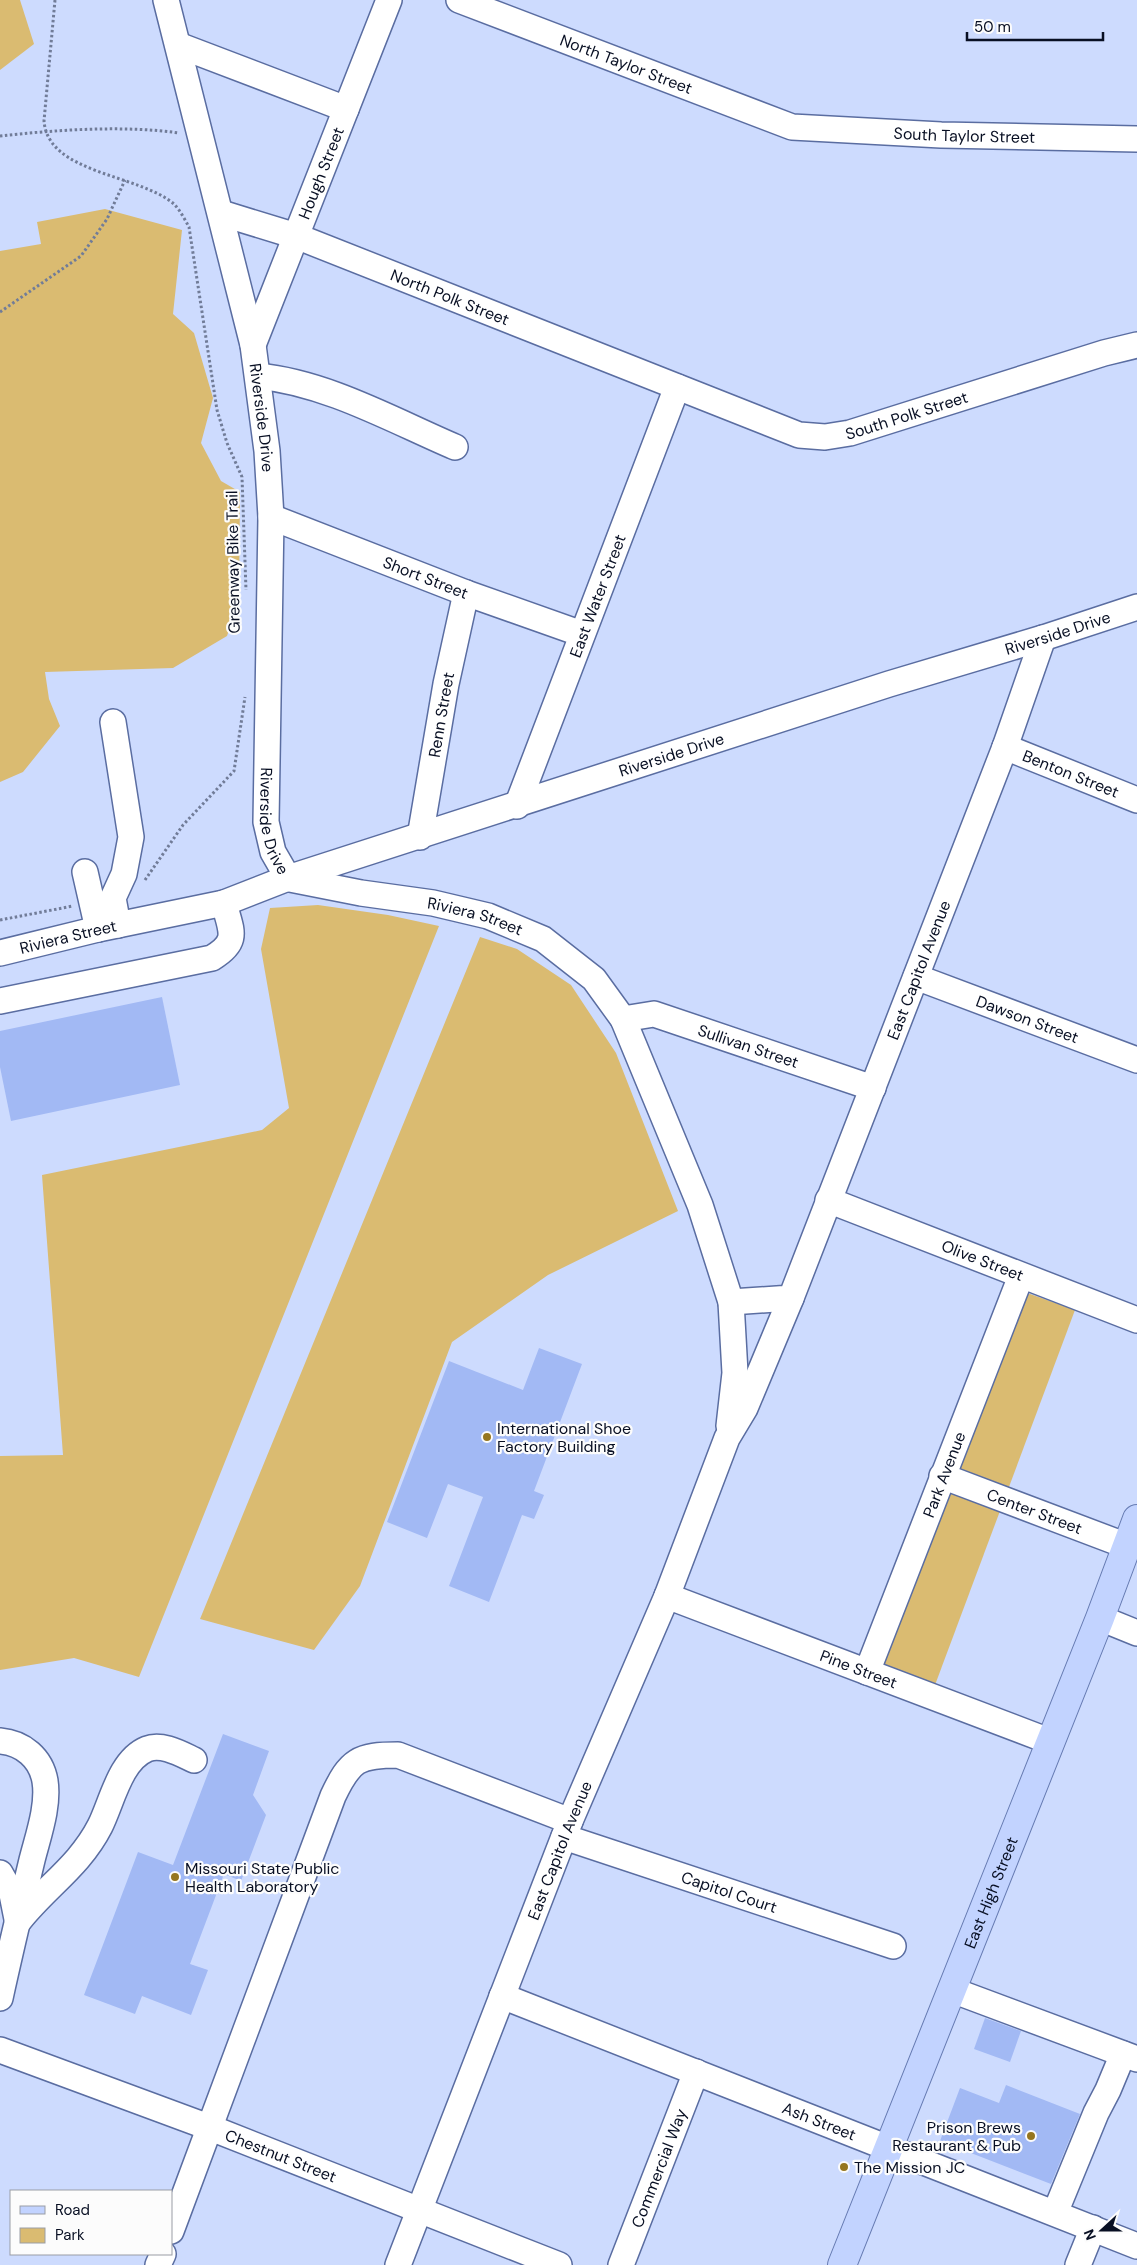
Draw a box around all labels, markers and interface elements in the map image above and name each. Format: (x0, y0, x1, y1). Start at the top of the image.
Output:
scale bar (967, 10, 1103, 42)
text: 50 m (974, 17, 1011, 37)
street label: North Taylor Street (557, 29, 695, 99)
street label: South Taylor Street (893, 122, 1035, 147)
street label: Hough Street (293, 124, 348, 222)
street label: North Polk Street (388, 264, 512, 330)
street label: Riverside Drive (245, 362, 279, 473)
street label: South Polk Street (843, 386, 970, 444)
street label: Greenway Bike Trail (221, 490, 245, 634)
street label: East Water Street (564, 531, 630, 660)
street label: Short Street (380, 551, 471, 603)
street label: Riverside Drive (1002, 606, 1113, 659)
street label: Renn Street (423, 670, 459, 759)
street label: Riverside Drive (616, 727, 727, 781)
street label: Benton Street (1019, 745, 1122, 802)
street label: Riverside Drive (255, 767, 294, 878)
street label: Riviera Street (426, 892, 526, 940)
street label: East Capitol Avenue (882, 897, 955, 1043)
street label: Riviera Street (17, 915, 118, 958)
street label: Dawson Street (973, 990, 1082, 1048)
street label: Sullivan Street (695, 1019, 801, 1073)
street label: Olive Street (939, 1235, 1027, 1286)
place label: International Shoe Factory Building (497, 1418, 631, 1457)
street label: Park Avenue (918, 1429, 970, 1520)
marker: International Shoe Factory Building (481, 1431, 493, 1443)
street label: Center Street (984, 1483, 1085, 1539)
street label: Pine Street (817, 1645, 900, 1693)
street label: East Capitol Avenue (522, 1778, 597, 1923)
street label: East High Street (959, 1834, 1022, 1951)
place label: Missouri State Public Health Laboratory (185, 1858, 339, 1897)
street label: Capitol Court (678, 1866, 780, 1917)
marker: Missouri State Public Health Laboratory (169, 1871, 181, 1883)
street label: Ash Street (779, 2097, 859, 2145)
street label: Commercial Way (626, 2106, 691, 2231)
place label: Prison Brews Restaurant & Pub (892, 2117, 1021, 2156)
street label: Chestnut Street (222, 2124, 340, 2187)
marker: Prison Brews Restaurant & Pub (1025, 2130, 1037, 2142)
place label: The Mission JC (854, 2157, 965, 2178)
marker: The Mission JC (838, 2161, 850, 2173)
legend (10, 2190, 172, 2255)
text: Road (55, 2200, 90, 2220)
north arrow (1077, 2205, 1127, 2255)
text: Park (55, 2225, 85, 2245)
text: N (1080, 2227, 1100, 2243)

